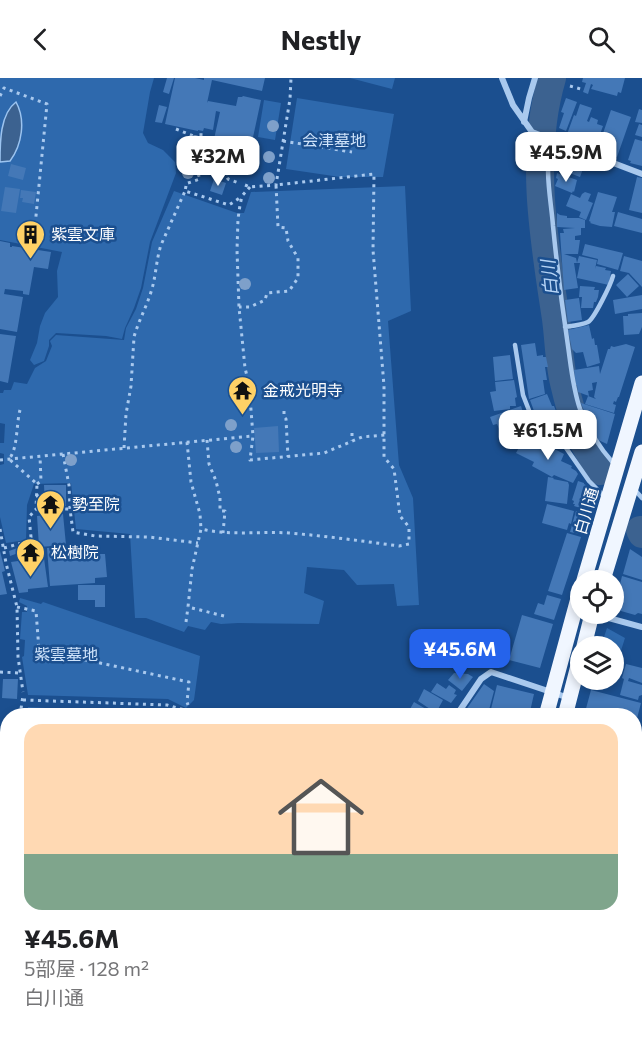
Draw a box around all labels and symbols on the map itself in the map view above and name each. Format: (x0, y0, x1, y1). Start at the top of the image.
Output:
park label: 会津墓地 (302, 130, 366, 149)
pin: ¥45.9M (517, 132, 615, 183)
pin: ¥32M (182, 136, 254, 187)
building icon: 紫雲文庫 (14, 218, 46, 260)
place label: 紫雲文庫 (51, 224, 115, 243)
water label: 白川 (536, 257, 562, 297)
temple icon: 金戒光明寺 (226, 374, 258, 416)
place label: 金戒光明寺 (263, 380, 343, 399)
pin: ¥61.5M (499, 410, 597, 461)
street label: 白川通 (570, 485, 601, 537)
temple icon: 勢至院 (35, 488, 67, 530)
place label: 勢至院 (72, 494, 120, 513)
temple icon: 松樹院 (14, 536, 46, 578)
place label: 松樹院 (51, 542, 99, 561)
pin: ¥45.6M (411, 629, 509, 680)
park label: 紫雲墓地 (34, 644, 98, 663)

